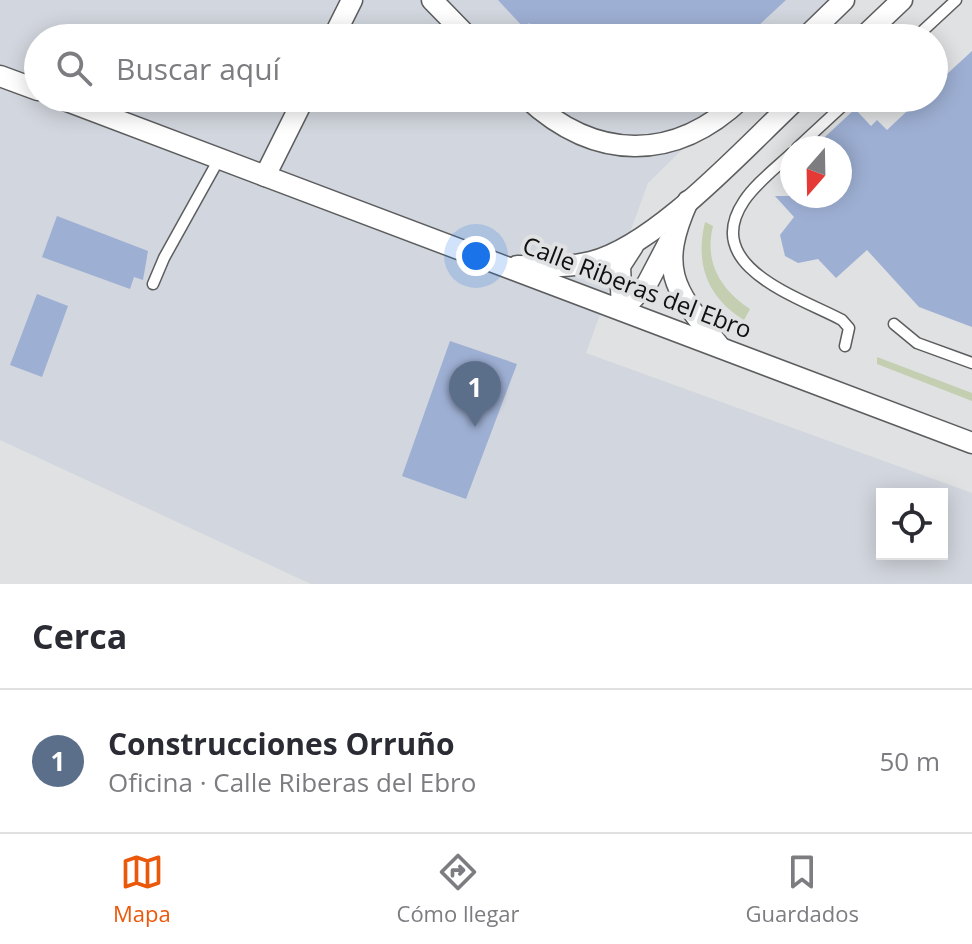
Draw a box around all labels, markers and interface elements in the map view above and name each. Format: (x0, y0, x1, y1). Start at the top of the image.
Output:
search box (24, 24, 948, 112)
icon: search (52, 46, 96, 90)
text: Buscar aquí (116, 48, 280, 89)
north arrow (780, 136, 852, 208)
street label: Calle Riberas del Ebro (518, 228, 757, 346)
your location (456, 236, 496, 276)
pin: 1 (449, 361, 501, 427)
map controls (876, 488, 948, 560)
button: locate (876, 488, 948, 560)
text: Cerca (32, 613, 127, 659)
text: Construcciones Orruño (108, 723, 455, 764)
text: 1 (51, 743, 65, 779)
text: 50 m (879, 743, 940, 779)
text: Oficina · Calle Riberas del Ebro (108, 764, 476, 800)
tab: Mapa (113, 850, 171, 928)
tab: Cómo llegar (397, 850, 520, 928)
tab: Guardados (745, 850, 859, 928)

